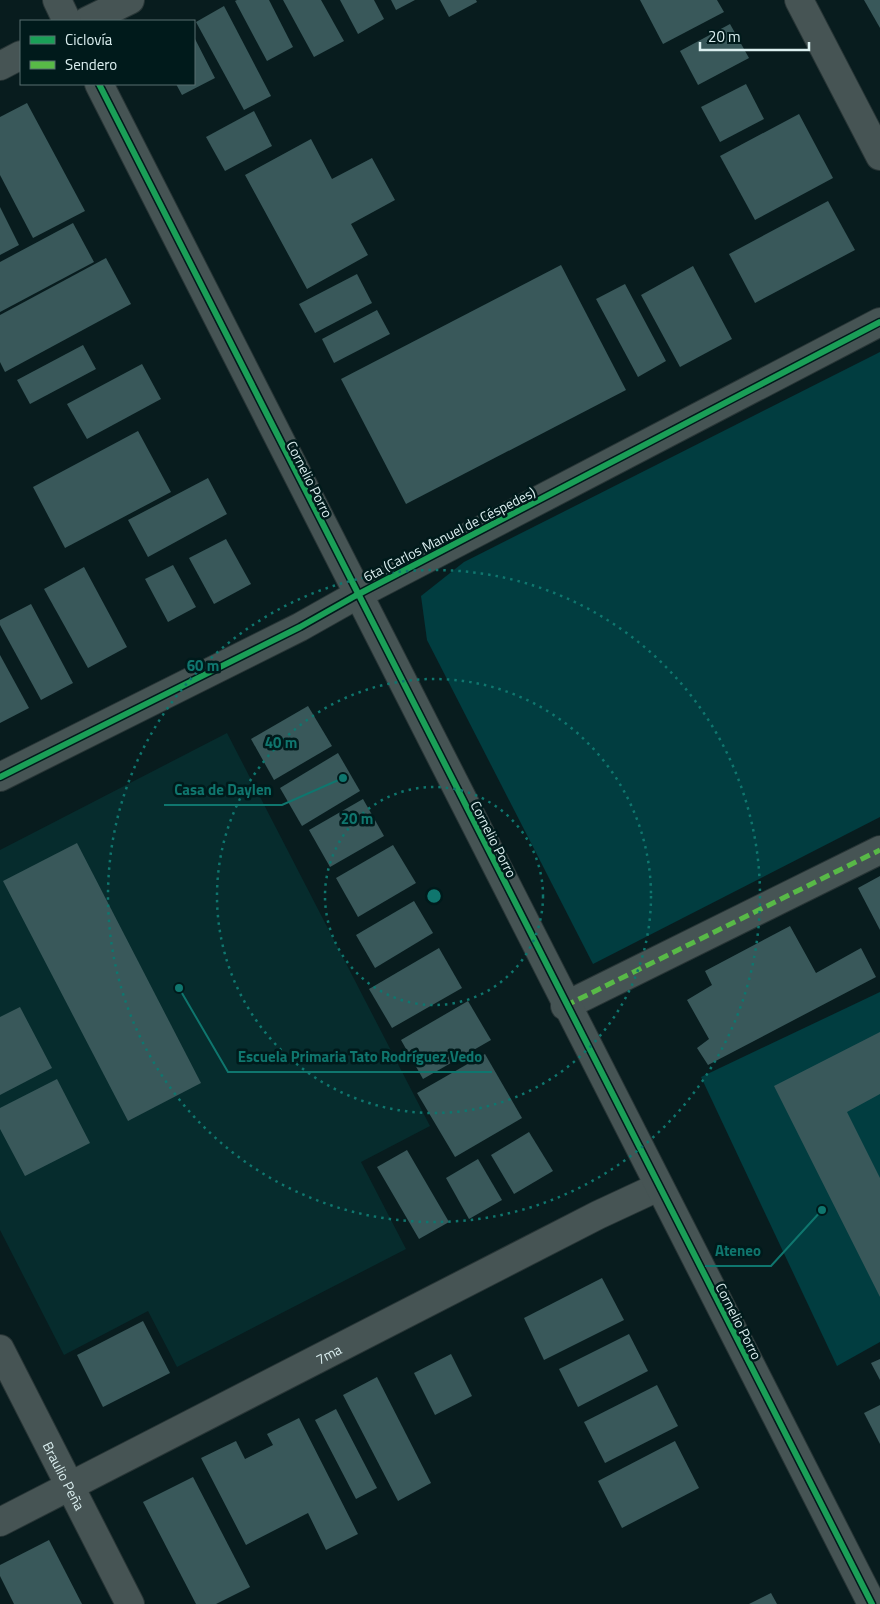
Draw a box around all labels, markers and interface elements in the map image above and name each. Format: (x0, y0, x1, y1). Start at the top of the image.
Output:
legend (20, 20, 195, 85)
scale bar (700, 20, 809, 52)
text: 20 m (708, 25, 741, 48)
text: Ciclovía (65, 28, 113, 51)
text: Sendero (65, 53, 117, 76)
street label: Cornelio Porro (282, 437, 338, 521)
street label: 6ta (Carlos Manuel de Céspedes) (359, 481, 539, 587)
text: 60 m (187, 654, 219, 677)
text: 40 m (265, 731, 297, 754)
callout: Casa de Daylen (164, 775, 282, 805)
text: Casa de Daylen (174, 778, 272, 801)
street label: Cornelio Porro (466, 797, 522, 881)
text: 20 m (341, 807, 373, 830)
centre of rings (425, 887, 443, 905)
callout: Escuela Primaria Tato Rodríguez Vedo (228, 1042, 492, 1072)
text: Escuela Primaria Tato Rodríguez Vedo (238, 1045, 482, 1068)
callout: Ateneo (705, 1236, 771, 1266)
text: Ateneo (715, 1239, 761, 1262)
street label: Cornelio Porro (711, 1279, 767, 1363)
street label: 7ma (312, 1338, 345, 1369)
street label: Braulio Peña (38, 1437, 91, 1514)

